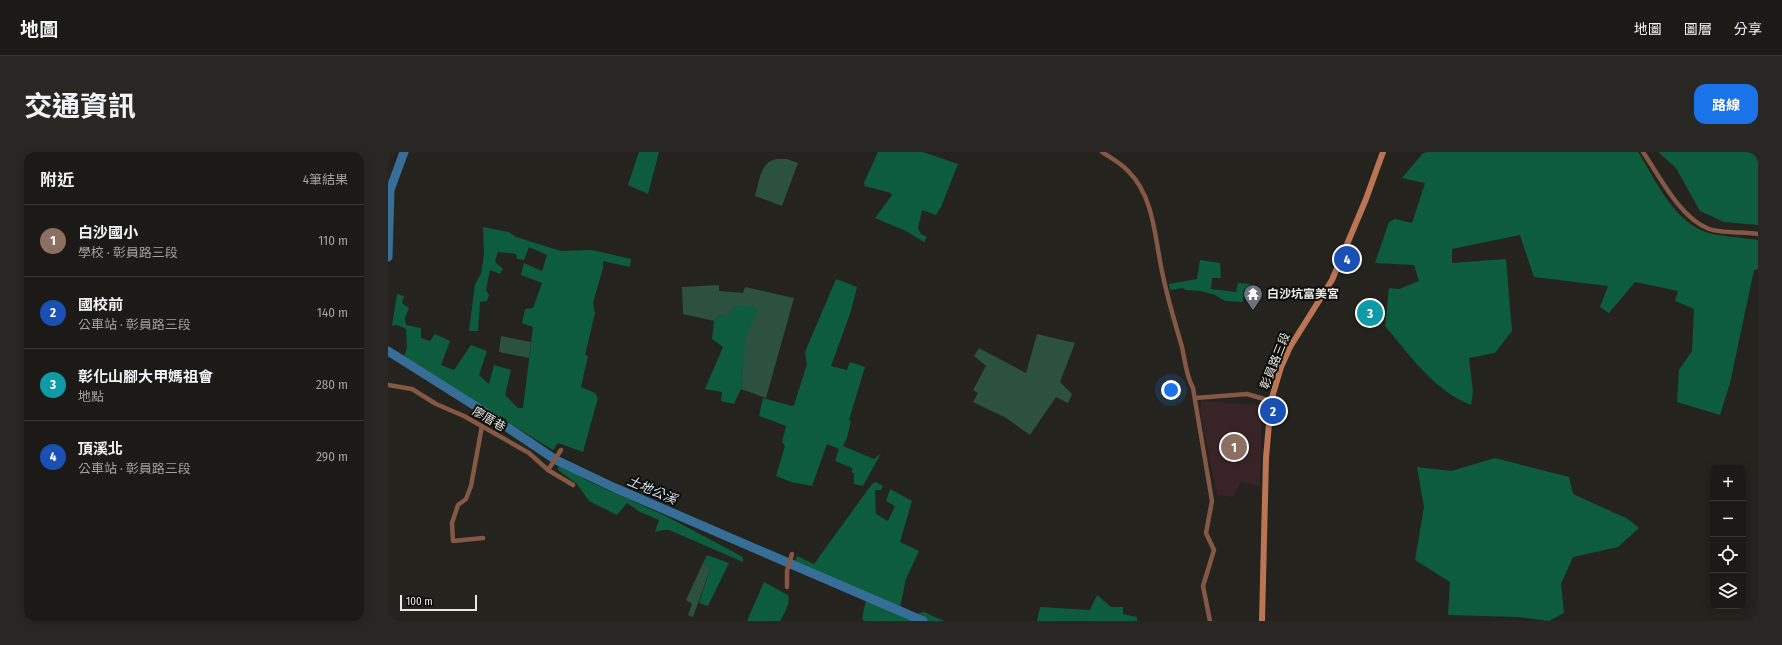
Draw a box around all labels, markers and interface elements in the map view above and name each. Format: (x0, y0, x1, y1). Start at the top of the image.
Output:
text: 地圖 (20, 18, 58, 41)
text: 地圖 (1634, 21, 1662, 38)
text: 圖層 (1684, 21, 1712, 38)
text: 分享 (1734, 21, 1762, 38)
button: 路線 (1694, 84, 1758, 124)
text: 交通資訊 (24, 90, 136, 123)
text: 附近 (40, 170, 74, 191)
text: 4筆結果 (303, 172, 348, 187)
text: 白沙國小 (78, 224, 138, 242)
text: 1 (50, 233, 56, 248)
text: 110 m (318, 233, 348, 248)
pin: 4 (1334, 244, 1360, 274)
text: 學校 · 彰員路三段 (78, 245, 178, 260)
temple icon: 白沙坑富美宮 (1242, 283, 1264, 311)
place label: 白沙坑富美宮 (1267, 287, 1339, 301)
text: 國校前 (78, 296, 123, 314)
pin: 3 (1357, 298, 1383, 328)
text: 2 (50, 305, 56, 320)
text: 140 m (317, 305, 348, 320)
text: 公車站 · 彰員路三段 (78, 317, 191, 332)
street label: 彰員路三段 (1257, 331, 1293, 391)
text: 彰化山腳大甲媽祖會 (78, 368, 213, 386)
text: 3 (50, 377, 56, 392)
text: 280 m (316, 377, 348, 392)
your location (1161, 380, 1181, 400)
text: 地點 (78, 389, 104, 404)
pin: 2 (1260, 396, 1286, 426)
street label: 廖厝巷 (470, 404, 508, 434)
pin: 1 (1221, 432, 1247, 462)
text: 頂溪北 (78, 440, 123, 458)
text: 4 (50, 449, 56, 464)
text: 290 m (316, 449, 348, 464)
text: 公車站 · 彰員路三段 (78, 461, 191, 476)
map controls (1710, 465, 1746, 609)
button: + (1710, 465, 1746, 501)
water label: 土地公溪 (625, 473, 681, 508)
button: − (1710, 501, 1746, 537)
button: locate (1710, 537, 1746, 573)
button: layers (1710, 573, 1746, 609)
scale bar (400, 593, 477, 612)
text: 100 m (406, 595, 433, 608)

